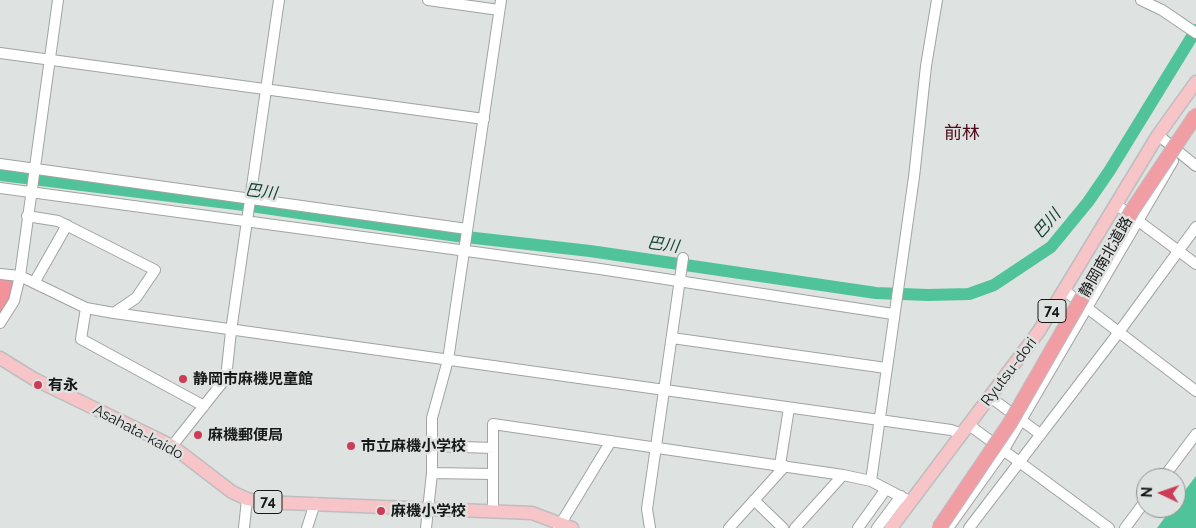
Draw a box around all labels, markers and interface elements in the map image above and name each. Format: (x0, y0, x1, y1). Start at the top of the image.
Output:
district label: 前林 (944, 123, 980, 145)
water label: 巴川 (244, 181, 278, 203)
water label: 巴川 (1029, 206, 1065, 242)
street label: 静岡南北道路 (1076, 214, 1136, 300)
water label: 巴川 (646, 233, 680, 257)
road number: 74 (1038, 300, 1066, 322)
street label: Ryutsu-dori (977, 334, 1041, 410)
place label: 静岡市麻機児童館 (193, 370, 313, 388)
marker: 静岡市麻機児童館 (177, 373, 189, 385)
place label: 有永 (48, 376, 78, 394)
marker: 有永 (32, 379, 44, 391)
street label: Asahata-kaido (90, 401, 186, 463)
place label: 麻機郵便局 (208, 426, 283, 444)
marker: 麻機郵便局 (192, 429, 204, 441)
place label: 市立麻機小学校 (361, 437, 466, 455)
marker: 市立麻機小学校 (345, 440, 357, 452)
north arrow (1136, 468, 1186, 518)
text: N (1139, 487, 1155, 498)
road number: 74 (254, 491, 282, 514)
place label: 麻機小学校 (391, 502, 466, 520)
marker: 麻機小学校 (375, 505, 387, 517)

